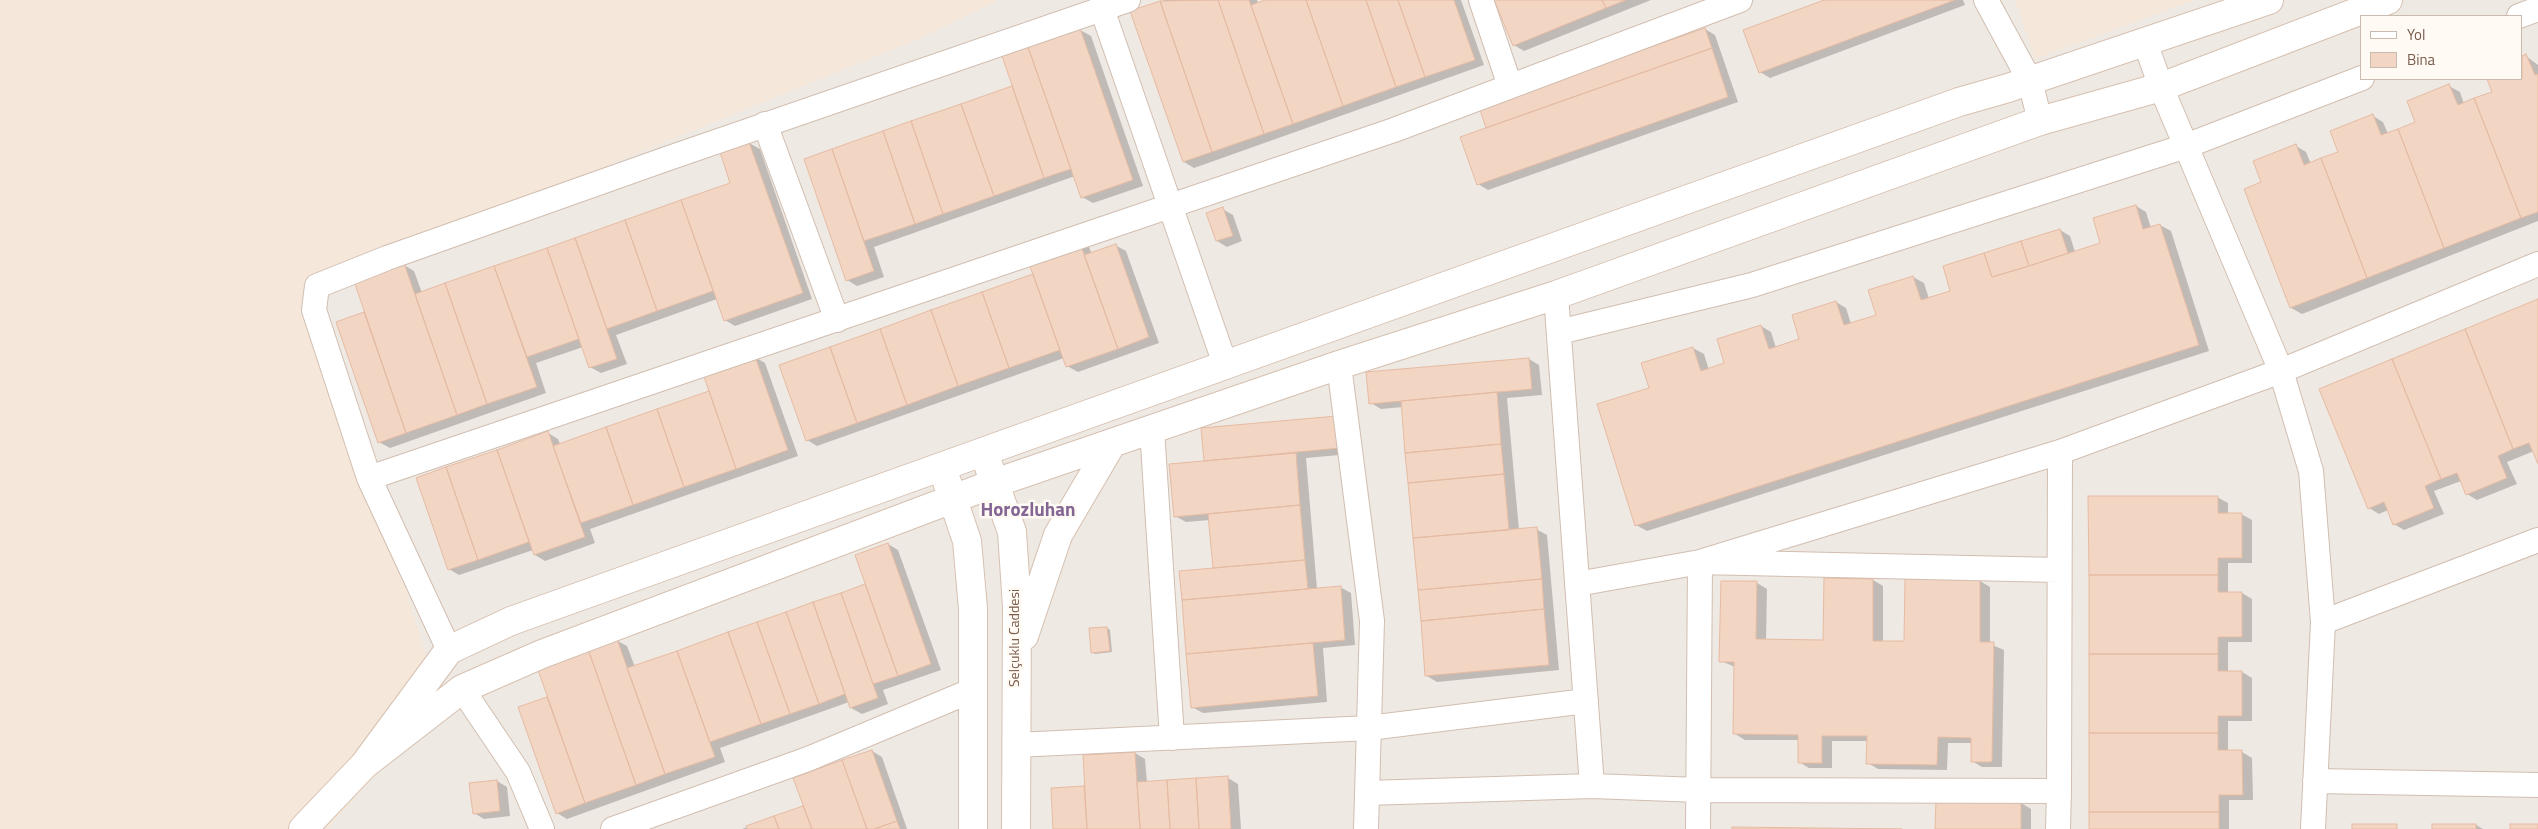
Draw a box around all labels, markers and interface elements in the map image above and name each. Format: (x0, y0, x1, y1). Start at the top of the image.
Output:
legend (2360, 15, 2523, 80)
text: Yol (2407, 23, 2425, 46)
text: Bina (2407, 48, 2435, 71)
district label: Horozluhan (980, 500, 1076, 522)
street label: Selçuklu Caddesi (1008, 589, 1024, 687)

